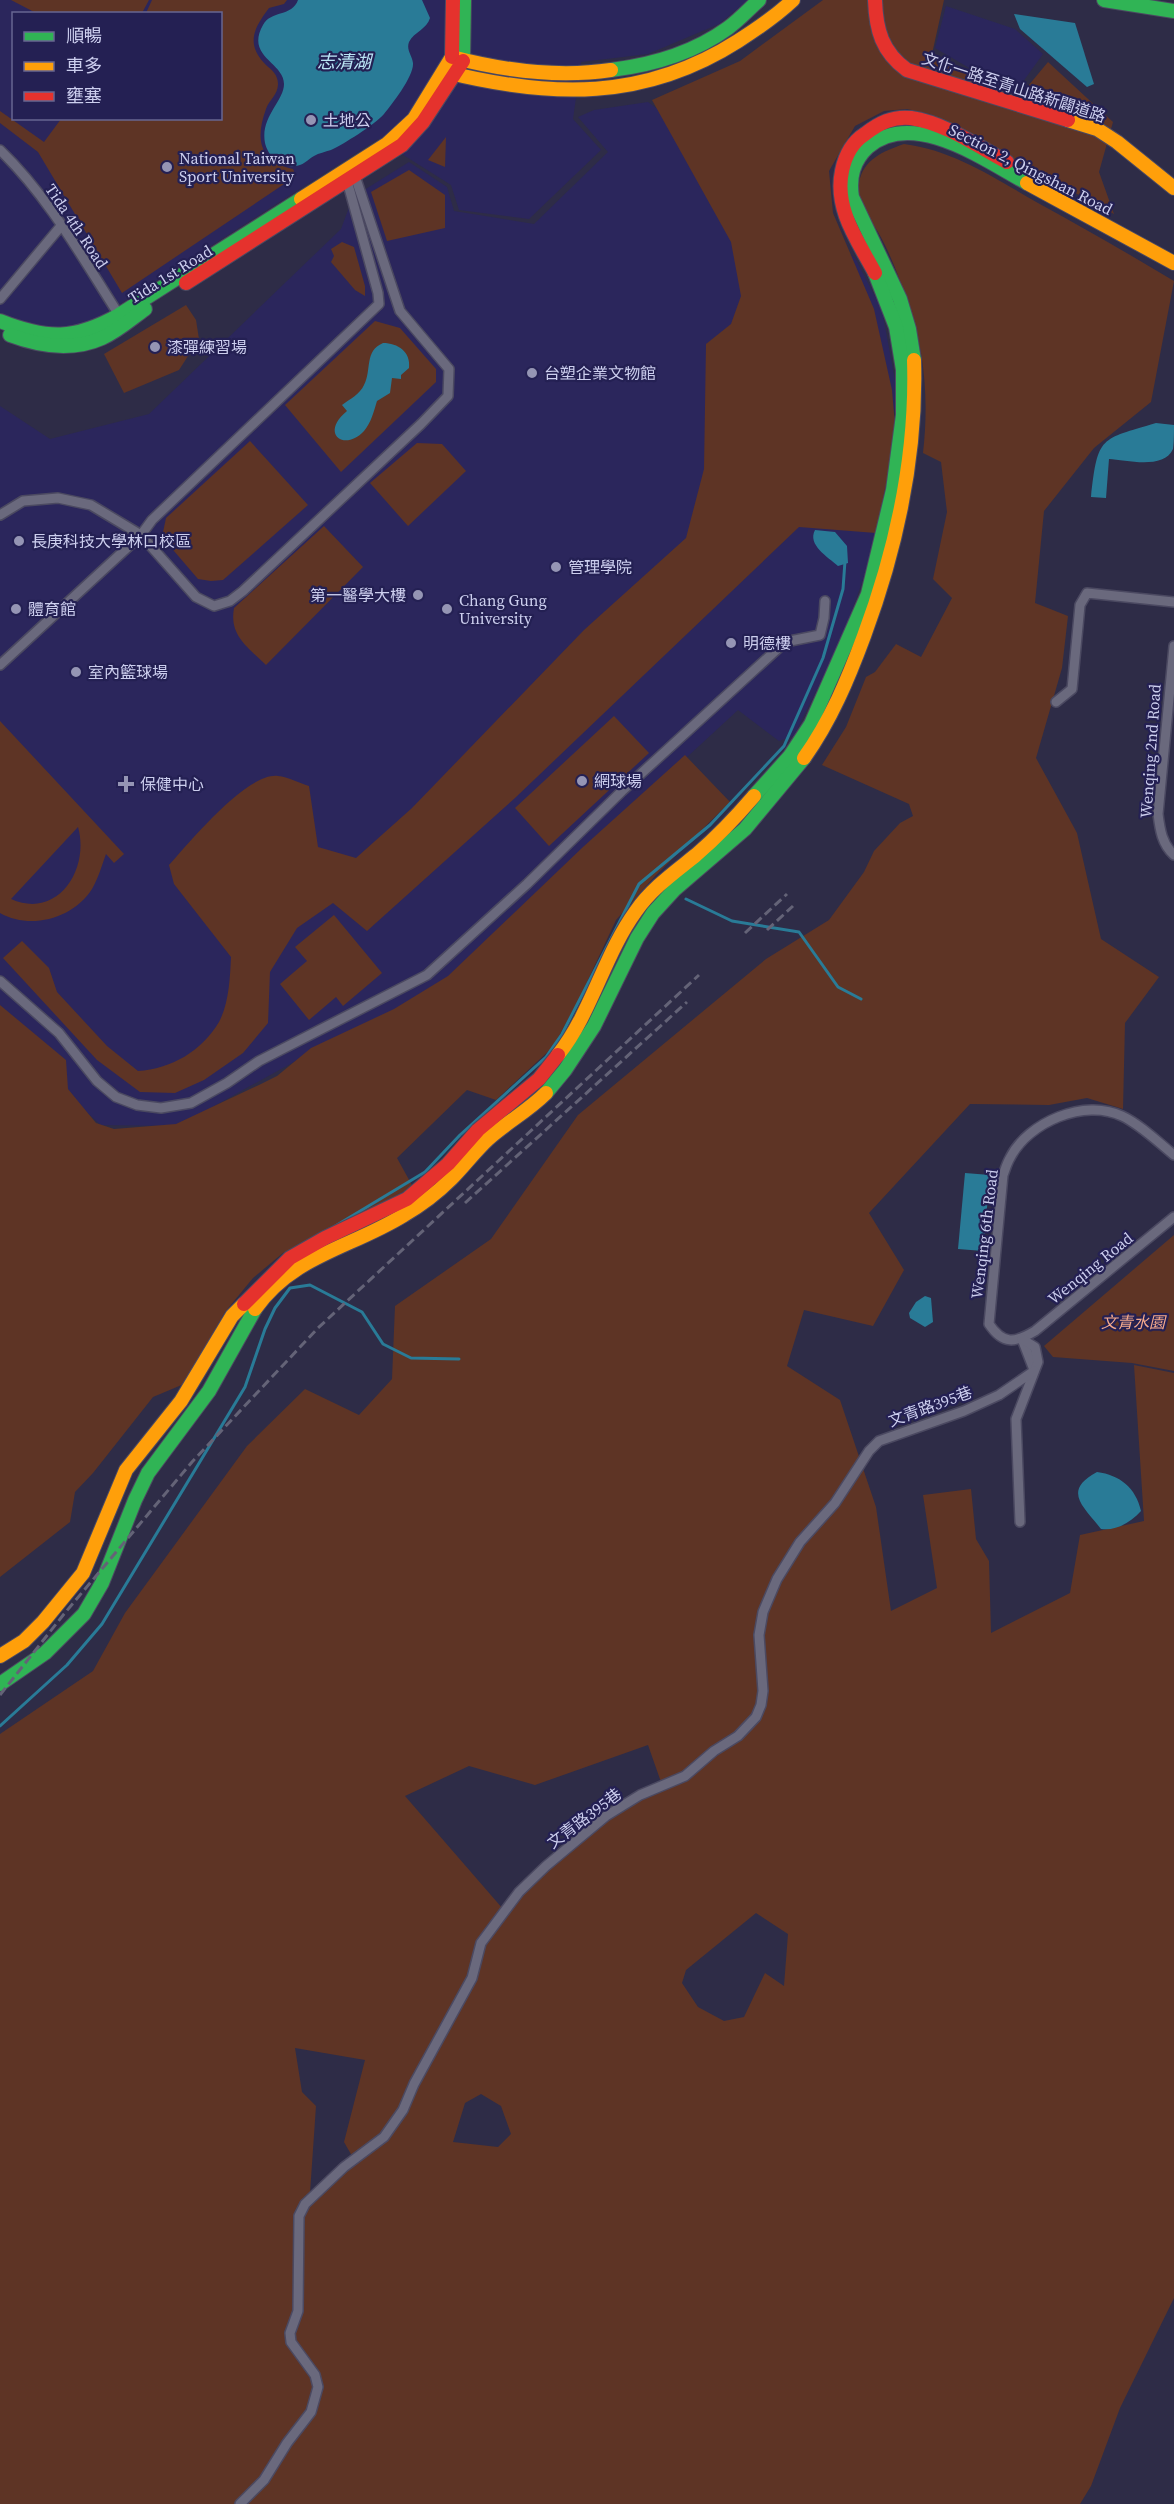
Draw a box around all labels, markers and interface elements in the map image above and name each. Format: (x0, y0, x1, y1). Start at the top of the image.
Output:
legend (12, 12, 222, 120)
text: 順暢 (66, 23, 102, 48)
street label: 文化一路至青山路新闢道路 (919, 47, 1109, 127)
water label: 志清湖 (317, 49, 374, 74)
text: 車多 (66, 53, 102, 78)
text: 壅塞 (66, 83, 102, 108)
place label: 土地公 (323, 109, 371, 131)
marker: 土地公 (304, 113, 318, 127)
street label: Section 2, Qingshan Road (945, 118, 1117, 220)
place label: National Taiwan Sport University (179, 147, 295, 187)
marker: National Taiwan Sport University (160, 160, 174, 174)
street label: Tida 4th Road (40, 179, 114, 273)
street label: Tida 1st Road (124, 239, 216, 309)
place label: 漆彈練習場 (167, 336, 247, 358)
marker: 漆彈練習場 (148, 340, 162, 354)
place label: 台塑企業文物館 (544, 362, 656, 384)
marker: 台塑企業文物館 (525, 366, 539, 380)
place label: 長庚科技大學林口校區 (31, 530, 191, 552)
marker: 長庚科技大學林口校區 (12, 534, 26, 548)
place label: 管理學院 (568, 556, 632, 578)
marker: 管理學院 (549, 560, 563, 574)
place label: 第一醫學大樓 (310, 584, 406, 606)
marker: 第一醫學大樓 (411, 588, 425, 602)
place label: Chang Gung University (459, 589, 547, 629)
place label: 體育館 (28, 598, 76, 620)
marker: 體育館 (9, 602, 23, 616)
marker: Chang Gung University (440, 602, 454, 616)
place label: 明德樓 (743, 632, 791, 654)
marker: 明德樓 (724, 636, 738, 650)
place label: 室內籃球場 (88, 661, 168, 683)
marker: 室內籃球場 (69, 665, 83, 679)
street label: Wenqing 2nd Road (1134, 683, 1166, 819)
place label: 網球場 (594, 770, 642, 792)
place label: 保健中心 (140, 773, 204, 795)
marker: 網球場 (575, 774, 589, 788)
marker: 保健中心 (117, 775, 135, 793)
street label: Wenqing 6th Road (965, 1168, 1003, 1300)
street label: Wenqing Road (1043, 1227, 1137, 1309)
park label: 文青水園 (1101, 1311, 1167, 1333)
street label: 文青路395巷 (885, 1381, 975, 1431)
street label: 文青路395巷 (542, 1783, 626, 1853)

